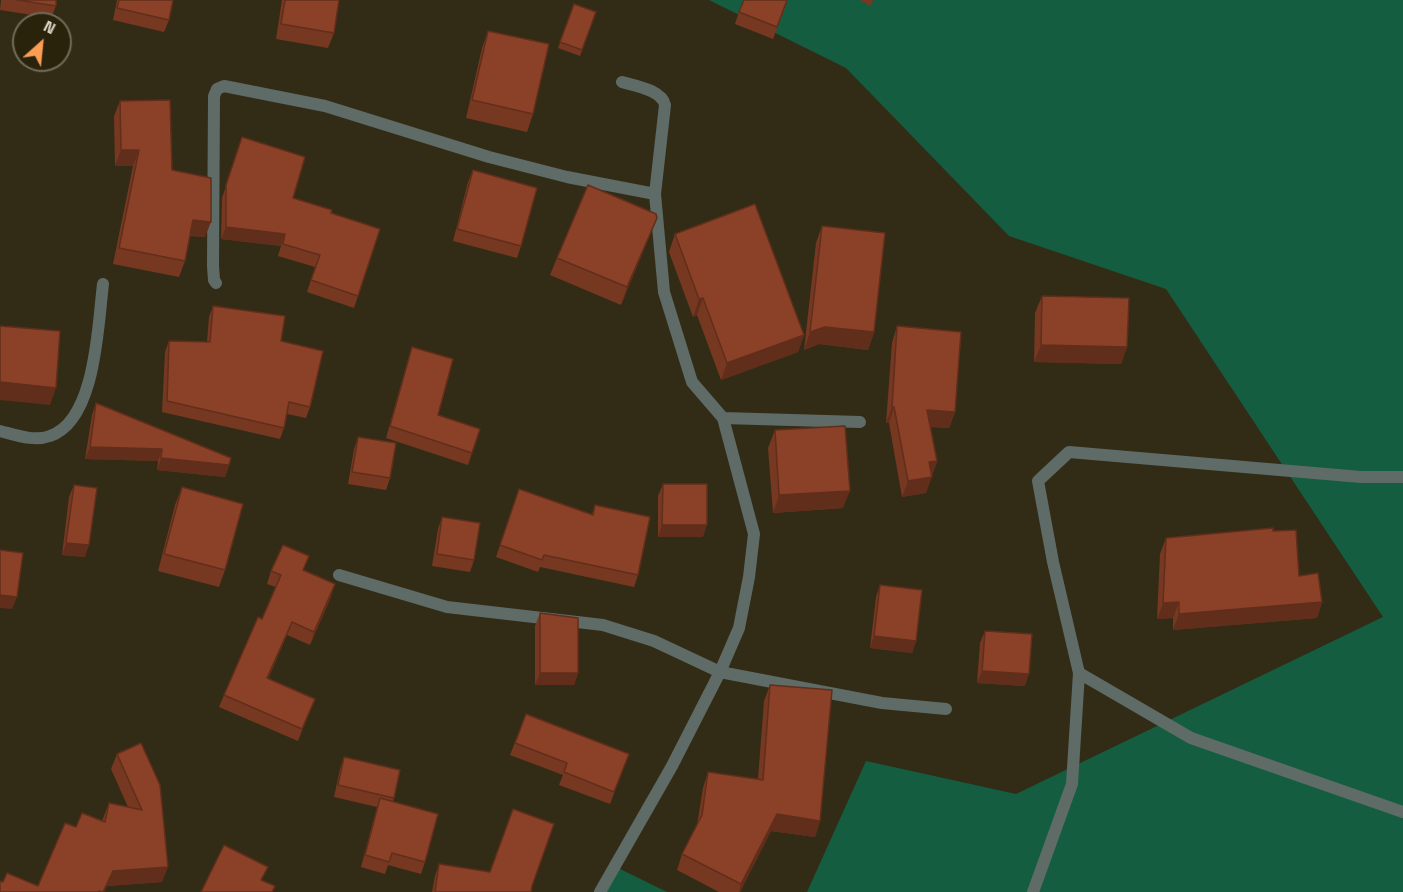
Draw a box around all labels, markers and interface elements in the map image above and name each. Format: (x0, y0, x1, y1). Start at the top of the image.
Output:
north arrow (12, 12, 72, 72)
text: N (40, 16, 59, 39)

